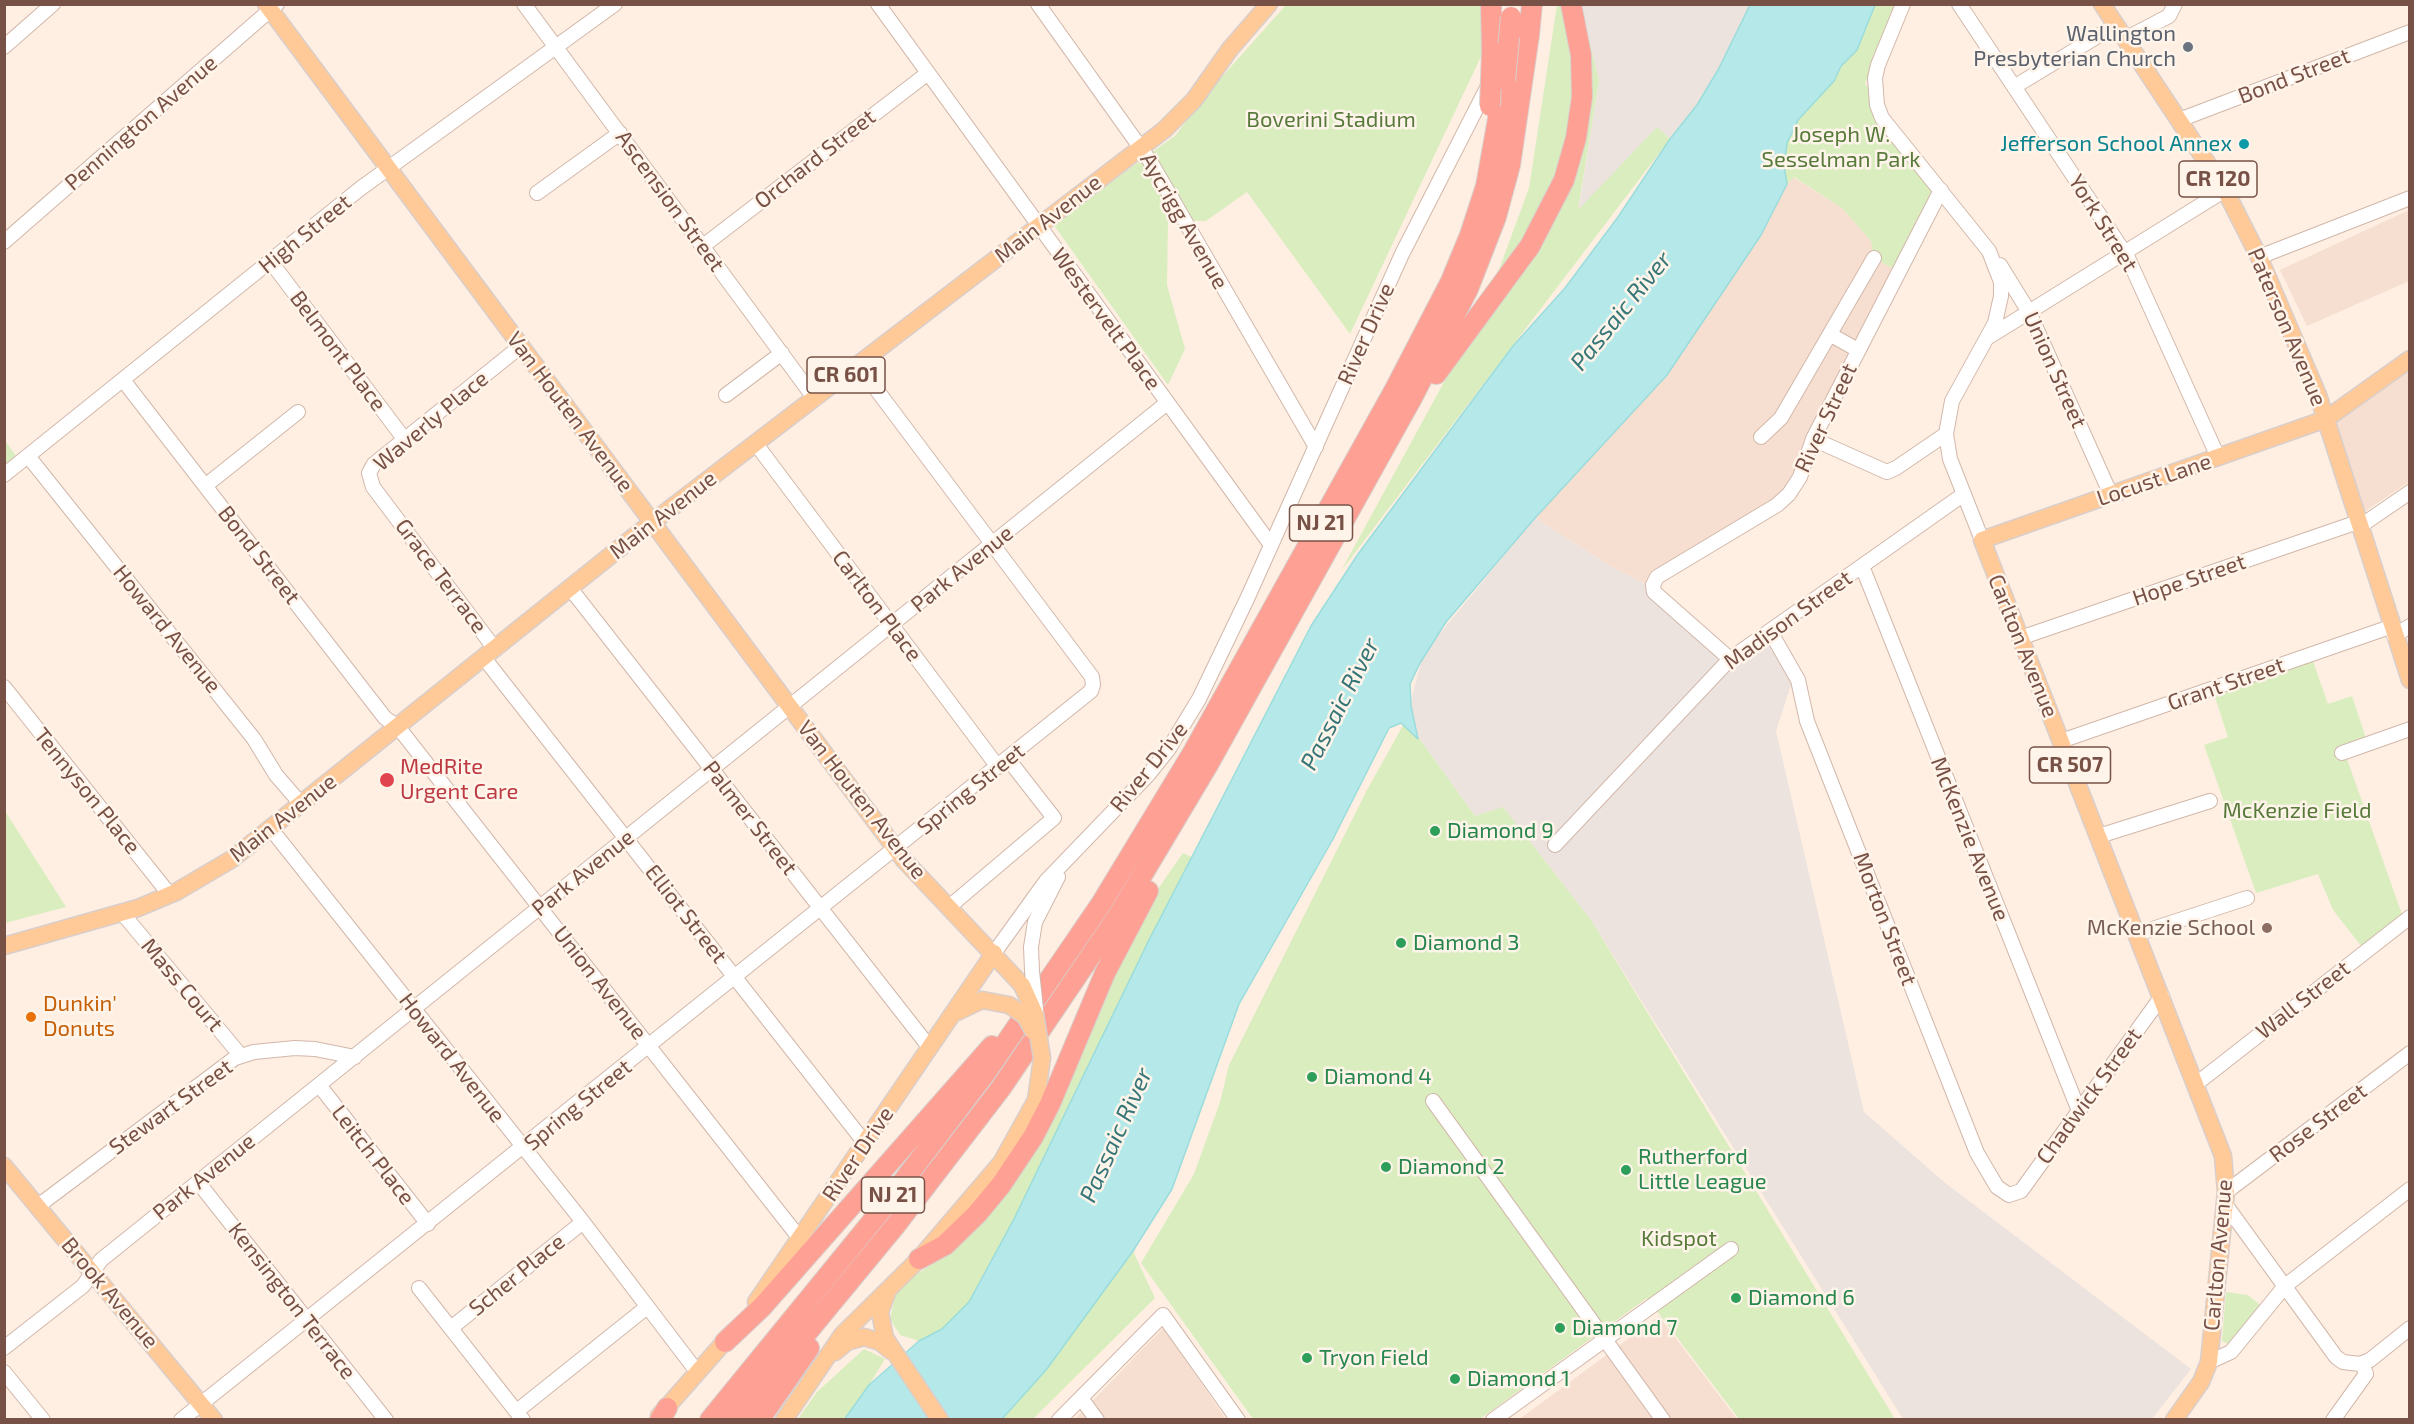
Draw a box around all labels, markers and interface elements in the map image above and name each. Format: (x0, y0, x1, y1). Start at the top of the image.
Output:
place label: Wallington Presbyterian Church (1973, 21, 2176, 72)
marker: Wallington Presbyterian Church (2181, 40, 2195, 54)
street label: Bond Street (2234, 43, 2354, 109)
street label: Pennington Avenue (60, 50, 222, 196)
street label: Orchard Street (749, 104, 881, 214)
park label: Boverini Stadium (1246, 107, 1416, 133)
park label: Joseph W. Sesselman Park (1762, 122, 1920, 174)
street label: Ascension Street (610, 125, 730, 277)
place label: Jefferson School Annex (2000, 131, 2232, 157)
marker: Jefferson School Annex (2237, 137, 2251, 151)
street label: Aycrigg Avenue (1134, 148, 1234, 294)
road number: CR 120 (2179, 161, 2257, 197)
street label: Main Avenue (989, 169, 1107, 269)
street label: York Street (2063, 170, 2143, 276)
street label: High Street (253, 189, 357, 279)
street label: Westervelt Place (1046, 243, 1166, 395)
street label: Paterson Avenue (2242, 244, 2332, 410)
water label: Passaic River (1564, 246, 1678, 376)
street label: River Drive (1332, 279, 1400, 389)
street label: Belmont Place (284, 286, 392, 416)
street label: Union Street (2018, 308, 2092, 432)
street label: Van Houten Avenue (501, 327, 639, 497)
road number: CR 601 (807, 357, 885, 393)
street label: River Street (1789, 359, 1863, 477)
street label: Waverly Place (368, 365, 494, 477)
street label: Locust Lane (2093, 448, 2215, 512)
street label: Main Avenue (604, 465, 722, 565)
street label: Bond Street (212, 501, 306, 609)
road number: NJ 21 (1290, 505, 1352, 541)
street label: Grace Terrace (389, 514, 493, 638)
street label: Park Avenue (906, 520, 1018, 618)
street label: Carlton Place (827, 545, 927, 667)
street label: Hope Street (2129, 548, 2249, 612)
street label: Howard Avenue (107, 560, 227, 698)
street label: Madison Street (1719, 565, 1857, 675)
street label: Carlton Avenue (1982, 571, 2064, 721)
water label: Passaic River (1294, 633, 1386, 775)
street label: Grant Street (2164, 652, 2288, 716)
street label: Van Houten Avenue (792, 715, 932, 885)
street label: River Drive (1105, 717, 1193, 817)
street label: Tennyson Place (28, 723, 146, 859)
street label: Spring Street (912, 738, 1030, 840)
road number: CR 507 (2030, 747, 2110, 783)
street label: McKenzie Avenue (1925, 753, 2015, 925)
place label: MedRite Urgent Care (400, 754, 518, 806)
street label: Palmer Street (697, 756, 803, 880)
street label: Main Avenue (224, 768, 342, 868)
marker: MedRite Urgent Care (378, 771, 396, 789)
park label: McKenzie Field (2222, 798, 2372, 824)
place label: Diamond 9 (1447, 818, 1554, 844)
street label: Park Avenue (527, 824, 639, 922)
marker: Diamond 9 (1428, 824, 1442, 838)
street label: Morton Street (1848, 849, 1922, 989)
street label: Elliot Street (639, 859, 733, 969)
place label: McKenzie School (2087, 915, 2255, 941)
street label: Union Avenue (547, 921, 653, 1045)
marker: McKenzie School (2260, 921, 2274, 935)
place label: Diamond 3 (1413, 930, 1519, 956)
street label: Mass Court (135, 933, 229, 1037)
marker: Diamond 3 (1394, 936, 1408, 950)
street label: Wall Street (2251, 955, 2355, 1045)
street label: Howard Avenue (393, 988, 511, 1128)
place label: Dunkin' Donuts (43, 991, 117, 1042)
marker: Dunkin' Donuts (24, 1010, 38, 1024)
street label: Chadwick Street (2031, 1023, 2147, 1169)
street label: Stewart Street (104, 1053, 238, 1161)
street label: Spring Street (519, 1054, 637, 1156)
water label: Passaic River (1073, 1063, 1159, 1207)
place label: Diamond 4 (1324, 1064, 1432, 1090)
marker: Diamond 4 (1305, 1070, 1319, 1084)
street label: Rose Street (2264, 1078, 2372, 1168)
street label: Leitch Place (326, 1100, 420, 1210)
street label: River Drive (817, 1102, 899, 1206)
street label: Park Avenue (148, 1128, 260, 1226)
place label: Rutherford Little League (1638, 1144, 1767, 1196)
place label: Diamond 2 (1398, 1154, 1505, 1180)
marker: Diamond 2 (1379, 1160, 1393, 1174)
marker: Rutherford Little League (1619, 1163, 1633, 1177)
road number: NJ 21 (862, 1177, 924, 1213)
street label: Carlton Avenue (2198, 1178, 2238, 1332)
street label: Kensington Terrace (223, 1217, 361, 1385)
park label: Kidspot (1641, 1226, 1717, 1252)
street label: Scher Place (464, 1228, 570, 1322)
street label: Brook Avenue (56, 1232, 164, 1354)
place label: Diamond 6 (1748, 1285, 1855, 1311)
marker: Diamond 6 (1729, 1291, 1743, 1305)
place label: Diamond 7 (1572, 1315, 1677, 1341)
marker: Diamond 7 (1553, 1321, 1567, 1335)
place label: Tryon Field (1319, 1345, 1429, 1371)
marker: Tryon Field (1300, 1351, 1314, 1365)
place label: Diamond 1 (1467, 1366, 1570, 1392)
marker: Diamond 1 (1448, 1372, 1462, 1386)

